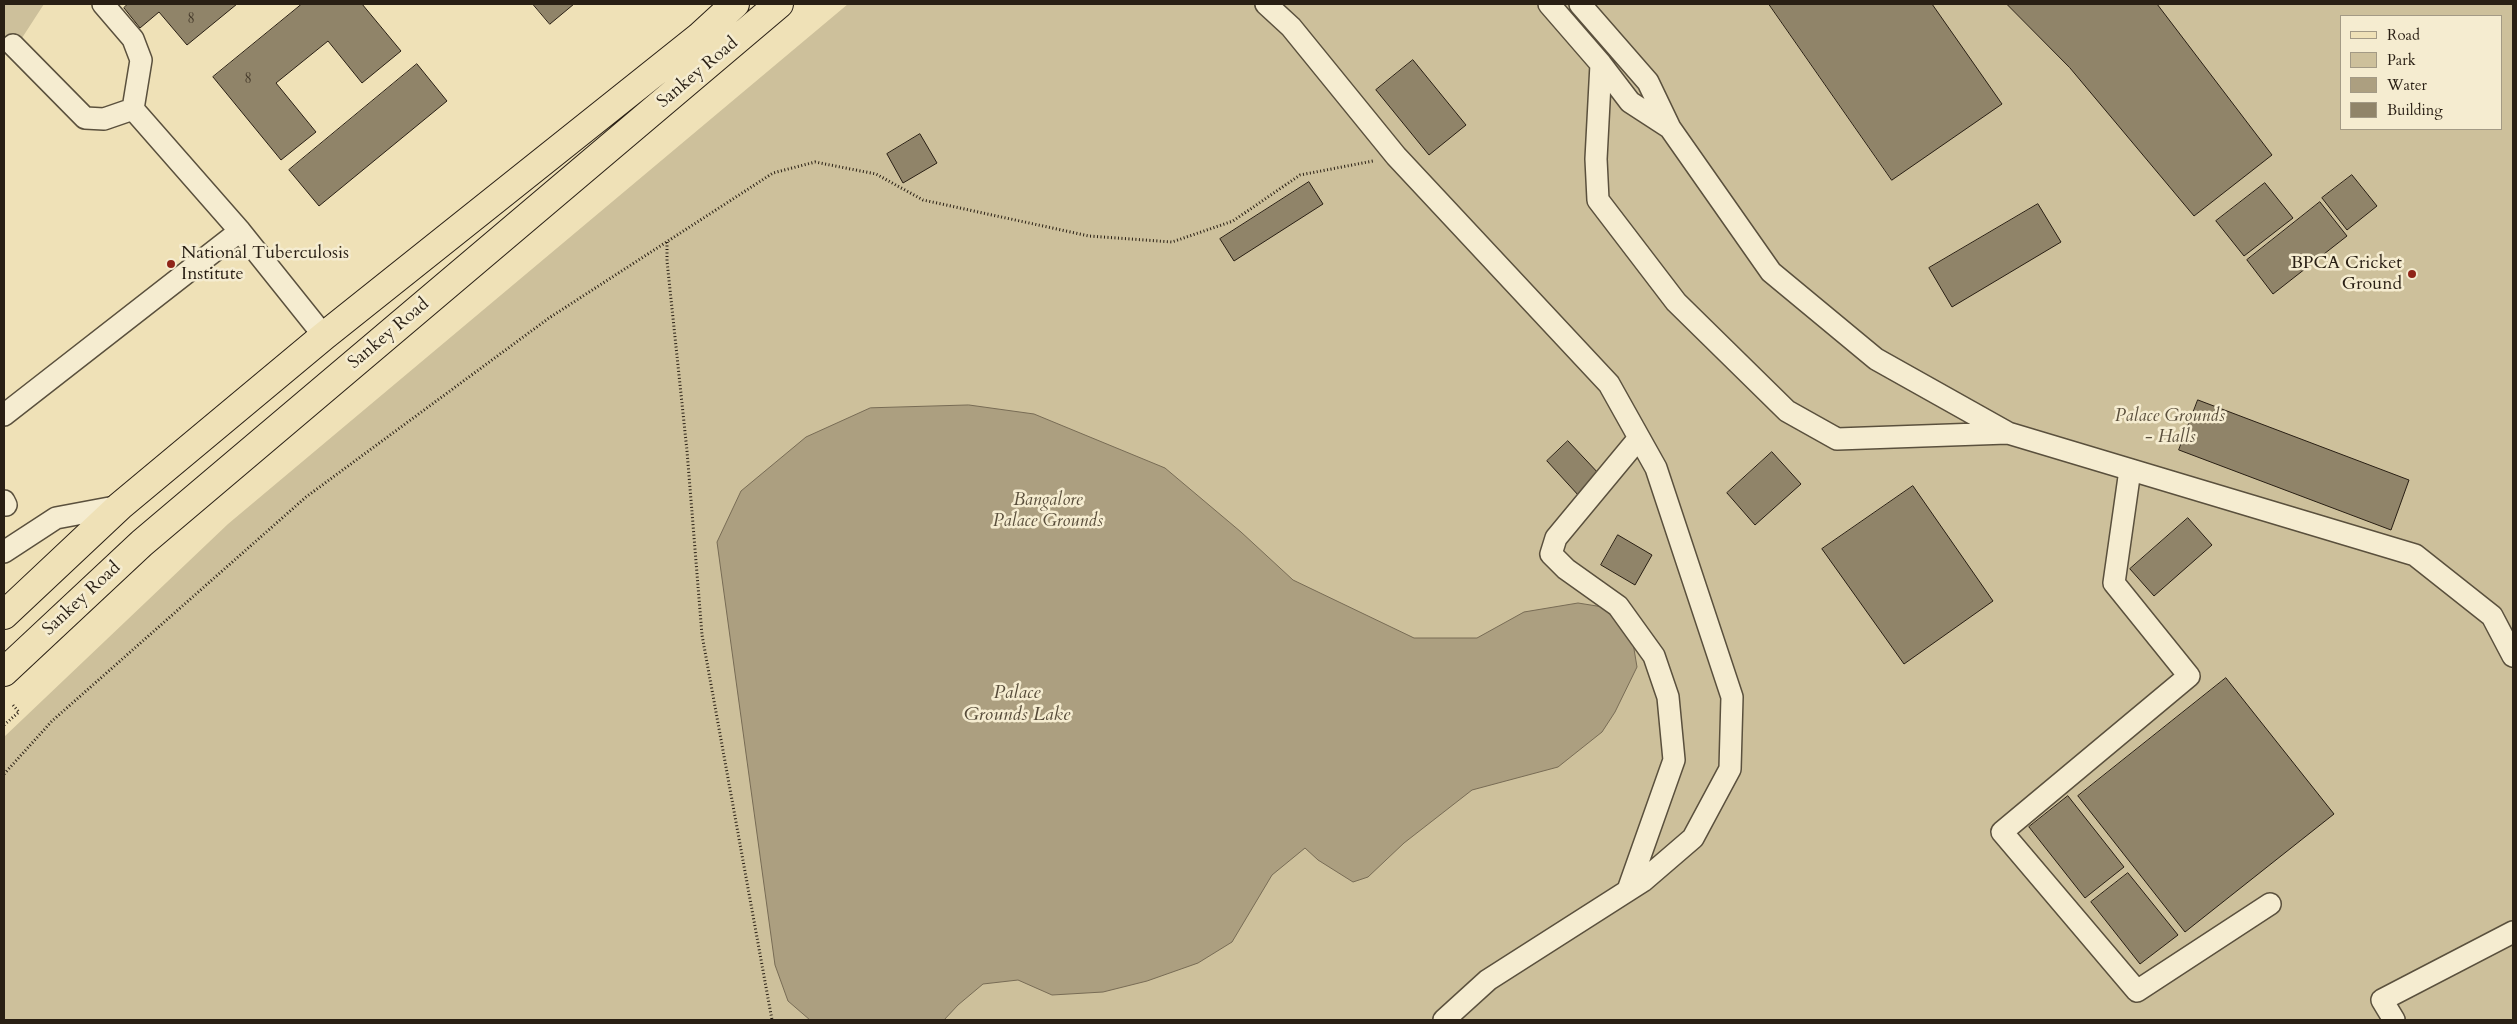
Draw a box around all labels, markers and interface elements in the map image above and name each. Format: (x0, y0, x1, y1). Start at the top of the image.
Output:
house number: 8 (187, 11, 195, 29)
legend (2340, 15, 2502, 130)
text: Road (2387, 25, 2420, 45)
street label: Sankey Road (653, 33, 743, 113)
text: Park (2387, 50, 2416, 70)
house number: 8 (244, 71, 252, 89)
text: Water (2387, 75, 2427, 95)
text: Building (2387, 100, 2443, 120)
place label: National Tuberculosis Institute (181, 243, 349, 286)
place label: BPCA Cricket Ground (2291, 253, 2402, 296)
marker: National Tuberculosis Institute (165, 258, 177, 270)
marker: BPCA Cricket Ground (2406, 268, 2418, 280)
street label: Sankey Road (344, 294, 434, 374)
park label: Palace Grounds - Halls (2115, 406, 2225, 448)
park label: Bangalore Palace Grounds (993, 490, 1103, 532)
street label: Sankey Road (39, 557, 125, 641)
water label: Palace Grounds Lake (964, 683, 1070, 727)

